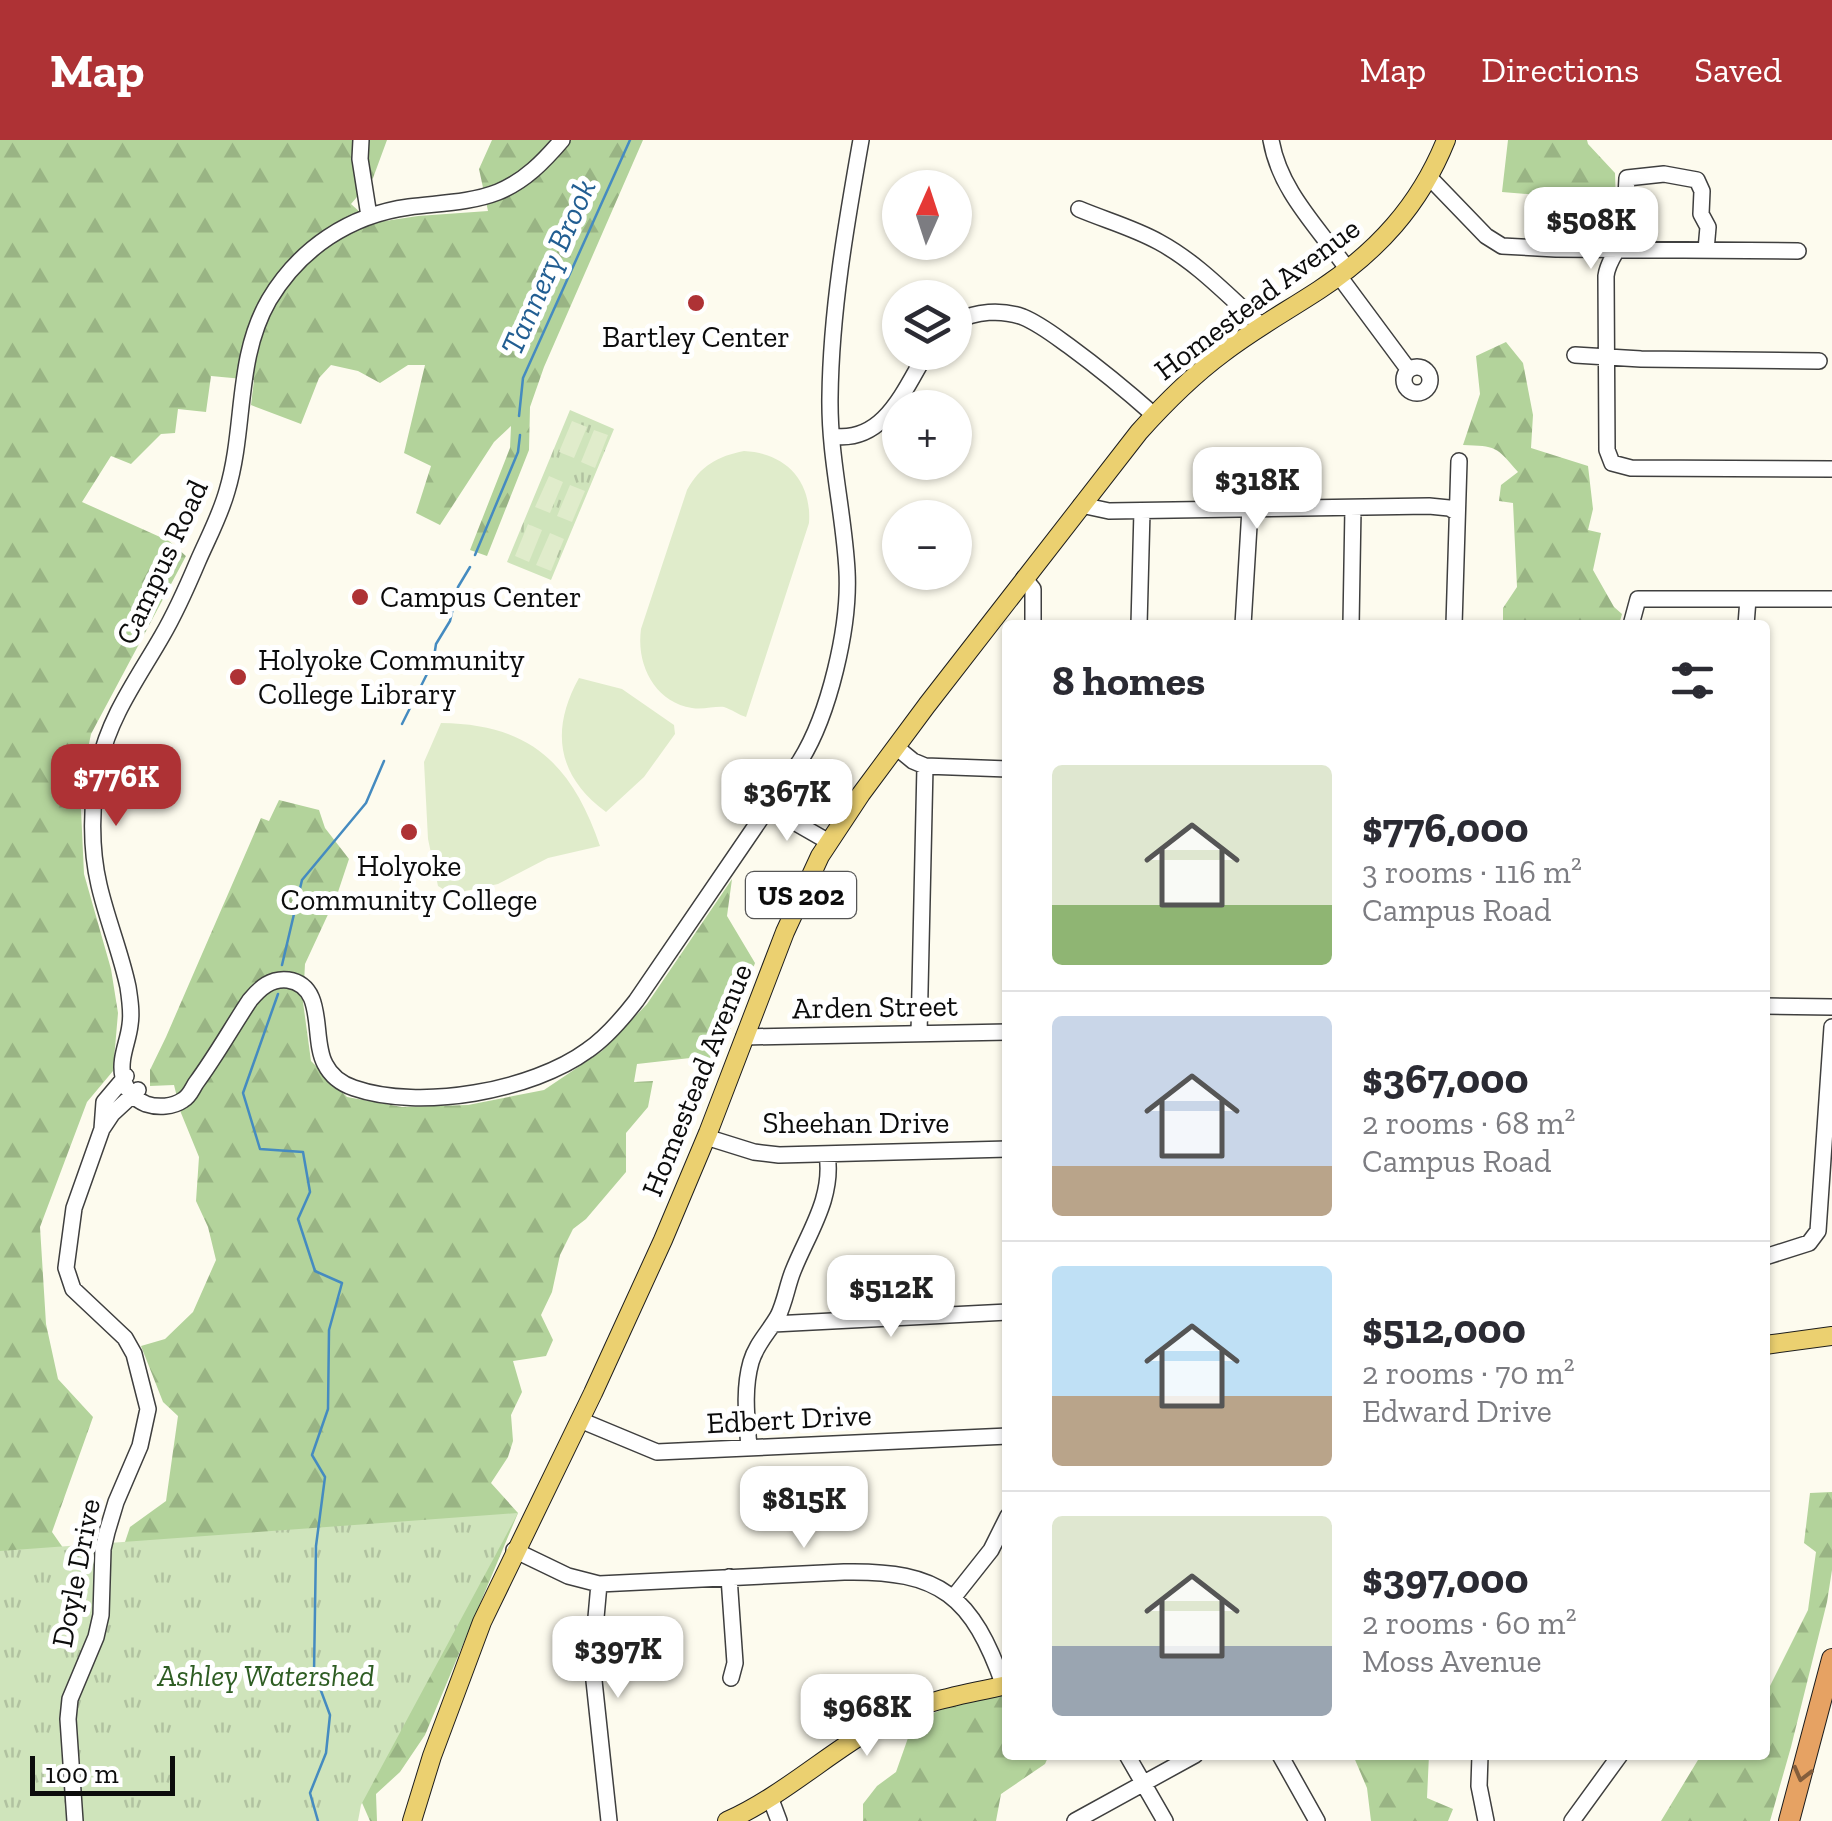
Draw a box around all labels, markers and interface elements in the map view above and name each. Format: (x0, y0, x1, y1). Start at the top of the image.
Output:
text: Map (50, 42, 145, 99)
text: Map (1360, 49, 1426, 91)
text: Directions (1481, 49, 1639, 91)
text: Saved (1694, 49, 1782, 91)
north arrow (882, 170, 972, 260)
map controls (882, 170, 972, 590)
water label: Tannery Brook (492, 173, 604, 361)
pin: $508K (1521, 187, 1661, 272)
text: $508K (1546, 200, 1636, 238)
street label: Homestead Avenue (1147, 210, 1367, 388)
button: layers (882, 280, 972, 370)
marker: Bartley Center (685, 292, 707, 314)
place label: Bartley Center (602, 319, 790, 355)
button: + (882, 390, 972, 480)
pin: $318K (1187, 447, 1327, 532)
text: $318K (1215, 460, 1299, 498)
street label: Campus Road (108, 473, 216, 650)
button: − (882, 500, 972, 590)
place label: Campus Center (380, 579, 582, 615)
marker: Campus Center (349, 586, 371, 608)
place label: Holyoke Community College Library (258, 642, 525, 712)
icon: filters (1665, 653, 1720, 708)
text: 8 homes (1052, 655, 1205, 706)
marker: Holyoke Community College Library (227, 666, 249, 688)
pin: $776K (46, 744, 186, 829)
text: $776K (73, 757, 159, 795)
pin: $367K (717, 759, 857, 844)
text: $367K (743, 772, 831, 810)
text: $776,000 (1362, 802, 1529, 853)
icon: home (1132, 805, 1252, 925)
marker: Holyoke Community College (398, 821, 420, 843)
place label: Holyoke Community College (281, 848, 537, 918)
text: 3 rooms · 116 m² (1362, 853, 1582, 891)
road number: US 202 (746, 872, 856, 918)
text: Campus Road (1362, 891, 1551, 929)
street label: Homestead Avenue (634, 958, 760, 1202)
street label: Arden Street (792, 988, 958, 1026)
text: $367,000 (1362, 1053, 1529, 1104)
icon: home (1132, 1056, 1252, 1176)
text: 2 rooms · 68 m² (1362, 1104, 1575, 1142)
street label: Sheehan Drive (763, 1105, 949, 1141)
text: Campus Road (1362, 1142, 1551, 1180)
pin: $512K (821, 1255, 961, 1340)
text: $512K (849, 1268, 933, 1306)
text: $512,000 (1362, 1303, 1526, 1354)
icon: home (1132, 1306, 1252, 1426)
text: 2 rooms · 70 m² (1362, 1354, 1575, 1392)
text: Edward Drive (1362, 1392, 1552, 1430)
street label: Edbert Drive (705, 1397, 873, 1441)
pin: $815K (734, 1466, 874, 1551)
text: $815K (762, 1479, 846, 1517)
street label: Doyle Drive (44, 1496, 108, 1650)
text: $397,000 (1362, 1553, 1529, 1604)
icon: home (1132, 1556, 1252, 1676)
text: 2 rooms · 60 m² (1362, 1604, 1577, 1642)
pin: $397K (548, 1616, 688, 1701)
text: $397K (574, 1629, 662, 1667)
text: Moss Avenue (1362, 1642, 1542, 1680)
park label: Ashley Watershed (156, 1658, 375, 1694)
pin: $968K (797, 1674, 937, 1759)
text: $968K (823, 1687, 911, 1725)
scale bar (30, 1751, 175, 1796)
text: 100 m (45, 1757, 119, 1790)
one-way arrow (1793, 1765, 1814, 1782)

